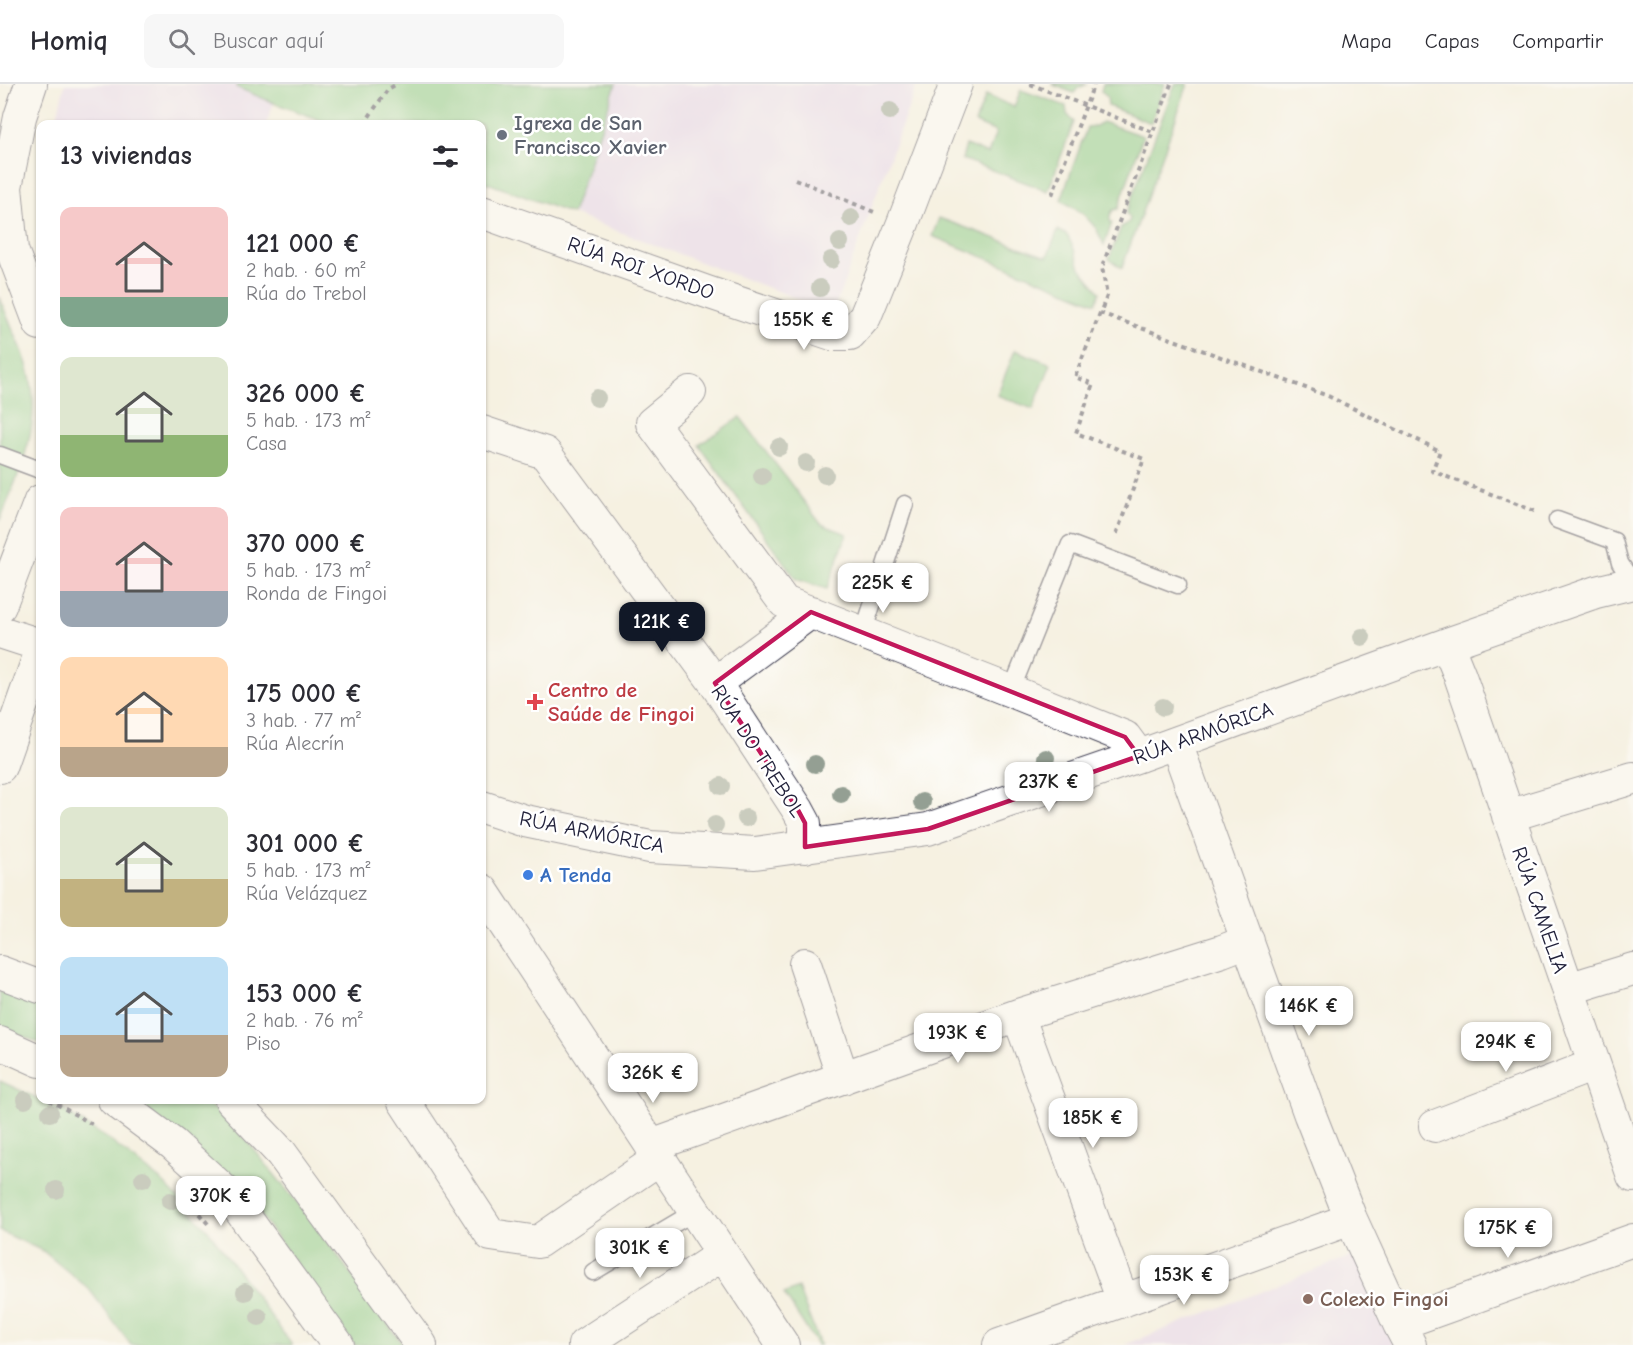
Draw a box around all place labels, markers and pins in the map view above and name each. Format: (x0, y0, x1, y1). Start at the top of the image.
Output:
place label: Igrexa de San Francisco Xavier (514, 111, 667, 159)
marker: Igrexa de San Francisco Xavier (495, 128, 509, 142)
pin: 155K € (755, 300, 853, 351)
pin: 225K € (834, 563, 932, 614)
pin: 121K € (613, 602, 711, 653)
place label: Centro de Saúde de Fingoi (548, 678, 695, 726)
marker: Centro de Saúde de Fingoi (526, 693, 544, 711)
pin: 237K € (1000, 762, 1098, 813)
place label: A Tenda (540, 863, 612, 887)
marker: A Tenda (521, 868, 535, 882)
pin: 146K € (1260, 986, 1358, 1037)
pin: 193K € (909, 1013, 1007, 1064)
pin: 294K € (1457, 1022, 1555, 1073)
pin: 326K € (604, 1053, 702, 1104)
pin: 185K € (1044, 1098, 1142, 1149)
pin: 370K € (172, 1176, 270, 1227)
pin: 175K € (1459, 1208, 1557, 1259)
pin: 301K € (591, 1228, 689, 1279)
pin: 153K € (1135, 1255, 1233, 1306)
place label: Colexio Fingoi (1320, 1287, 1449, 1311)
marker: Colexio Fingoi (1301, 1292, 1315, 1306)

